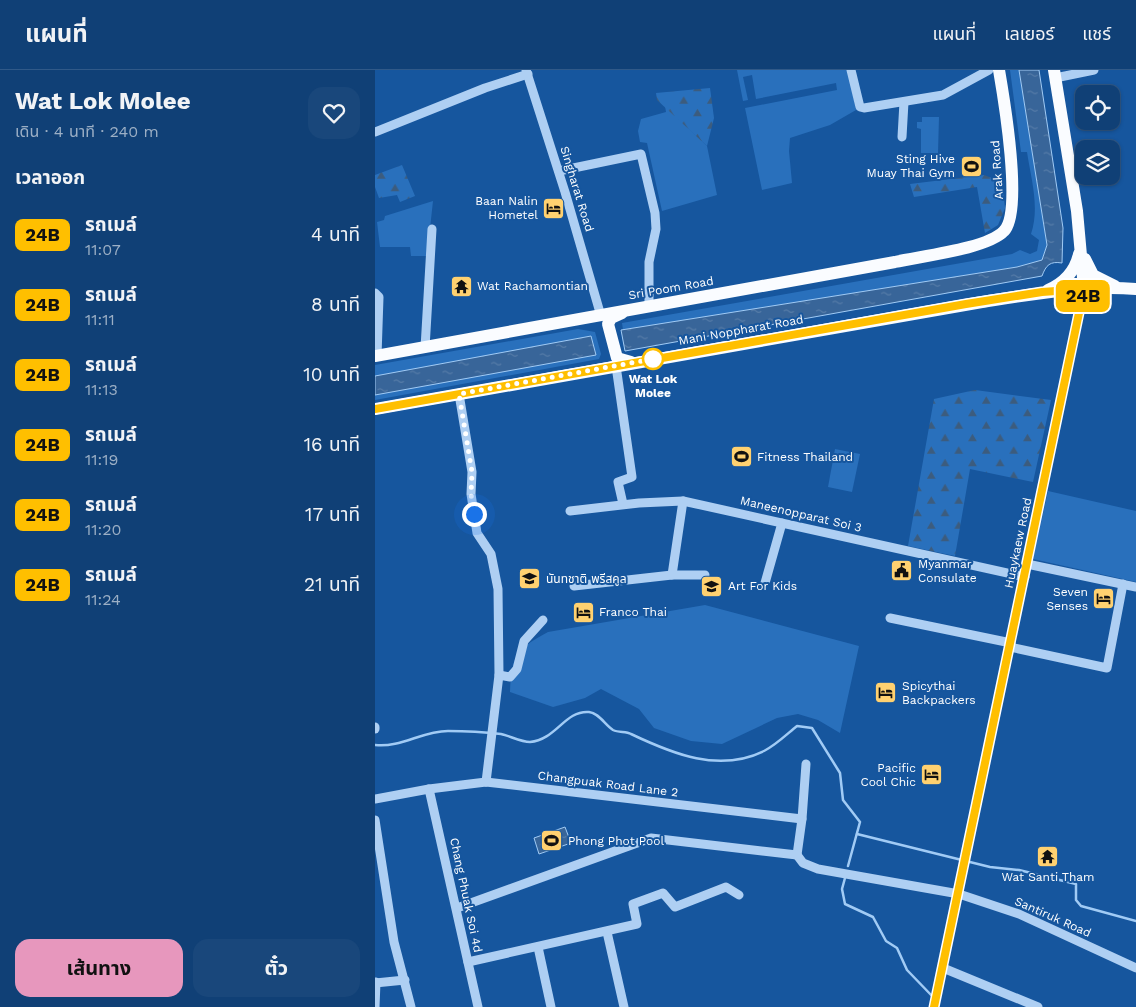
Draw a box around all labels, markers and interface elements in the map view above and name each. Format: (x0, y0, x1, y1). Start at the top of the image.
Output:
text: แผนที่ (25, 20, 88, 48)
text: แผนที่ (932, 23, 976, 44)
text: เลเยอร์ (1004, 23, 1054, 44)
text: แชร์ (1082, 23, 1111, 44)
map controls (1075, 85, 1120, 185)
button: locate (1075, 85, 1120, 130)
text: Wat Lok Molee (15, 87, 191, 115)
button: heart (308, 87, 360, 139)
text: เดิน · 4 นาที · 240 m (15, 122, 159, 141)
street label: Arak Road (988, 140, 1006, 200)
button: layers (1075, 140, 1120, 185)
street label: Singharat Road (557, 145, 597, 233)
place label: Sting Hive Muay Thai Gym (867, 152, 955, 180)
sports icon: Sting Hive Muay Thai Gym (959, 154, 983, 178)
text: เวลาออก (15, 166, 85, 189)
place label: Baan Nalin Hometel (475, 194, 538, 222)
hotel icon: Baan Nalin Hometel (542, 196, 566, 220)
text: รถเมล์ (85, 213, 137, 236)
text: 4 นาที (311, 223, 360, 246)
text: 24B (25, 224, 60, 245)
text: 11:07 (85, 240, 121, 259)
temple icon: Wat Rachamontian (449, 274, 473, 298)
street label: Sri Poom Road (627, 274, 715, 302)
place label: Wat Rachamontian (477, 279, 588, 293)
line badge: 24B (1054, 280, 1112, 312)
text: รถเมล์ (85, 283, 137, 306)
text: 24B (1066, 285, 1100, 306)
text: 8 นาที (311, 293, 360, 316)
text: 24B (25, 294, 60, 315)
text: 11:11 (85, 310, 115, 329)
street label: Mani Noppharat Road (677, 312, 805, 348)
marker: Wat Lok Molee (642, 348, 664, 370)
text: รถเมล์ (85, 353, 137, 376)
text: 10 นาที (303, 363, 360, 386)
text: 24B (25, 364, 60, 385)
place label: Wat Lok Molee (629, 372, 678, 400)
text: 11:13 (85, 380, 118, 399)
text: รถเมล์ (85, 423, 137, 446)
text: 16 นาที (304, 433, 360, 456)
text: 24B (25, 434, 60, 455)
sports icon: Fitness Thailand (729, 445, 753, 469)
text: 11:19 (85, 450, 118, 469)
place label: Fitness Thailand (757, 450, 853, 464)
text: รถเมล์ (85, 493, 137, 516)
street label: Maneenopparat Soi 3 (739, 493, 863, 535)
street label: Huaykaew Road (1002, 496, 1034, 590)
your location (462, 502, 487, 527)
text: 17 นาที (305, 503, 360, 526)
text: 24B (25, 504, 60, 525)
text: 11:20 (85, 520, 122, 539)
place label: Myanmar Consulate (918, 557, 977, 585)
public building icon: Myanmar Consulate (890, 559, 914, 583)
text: รถเมล์ (85, 563, 137, 586)
school or university icon: นันทชาติ พรีสคูล (518, 567, 542, 591)
place label: นันทชาติ พรีสคูล (546, 572, 627, 586)
text: 21 นาที (304, 573, 360, 596)
text: 24B (25, 574, 60, 595)
school or university icon: Art For Kids (700, 574, 724, 598)
place label: Art For Kids (728, 579, 797, 593)
place label: Seven Senses (1046, 585, 1088, 613)
hotel icon: Seven Senses (1092, 587, 1116, 611)
text: 11:24 (85, 590, 121, 609)
hotel icon: Franco Thai (571, 600, 595, 624)
place label: Franco Thai (599, 605, 667, 619)
place label: Spicythai Backpackers (902, 679, 976, 707)
hotel icon: Spicythai Backpackers (874, 681, 898, 705)
place label: Pacific Cool Chic (860, 761, 916, 789)
hotel icon: Pacific Cool Chic (920, 763, 944, 787)
street label: Changpuak Road Lane 2 (537, 768, 679, 800)
sports icon: Phong Phot Pool (540, 829, 564, 853)
place label: Phong Phot Pool (568, 834, 664, 848)
street label: Chang Phuak Soi 4d (447, 836, 485, 954)
temple icon: Wat Santi Tham (1036, 844, 1060, 868)
place label: Wat Santi Tham (1001, 870, 1095, 884)
street label: Santiruk Road (1013, 894, 1093, 940)
button: เส้นทาง (15, 939, 183, 997)
button: ตั๋ว (193, 939, 360, 997)

